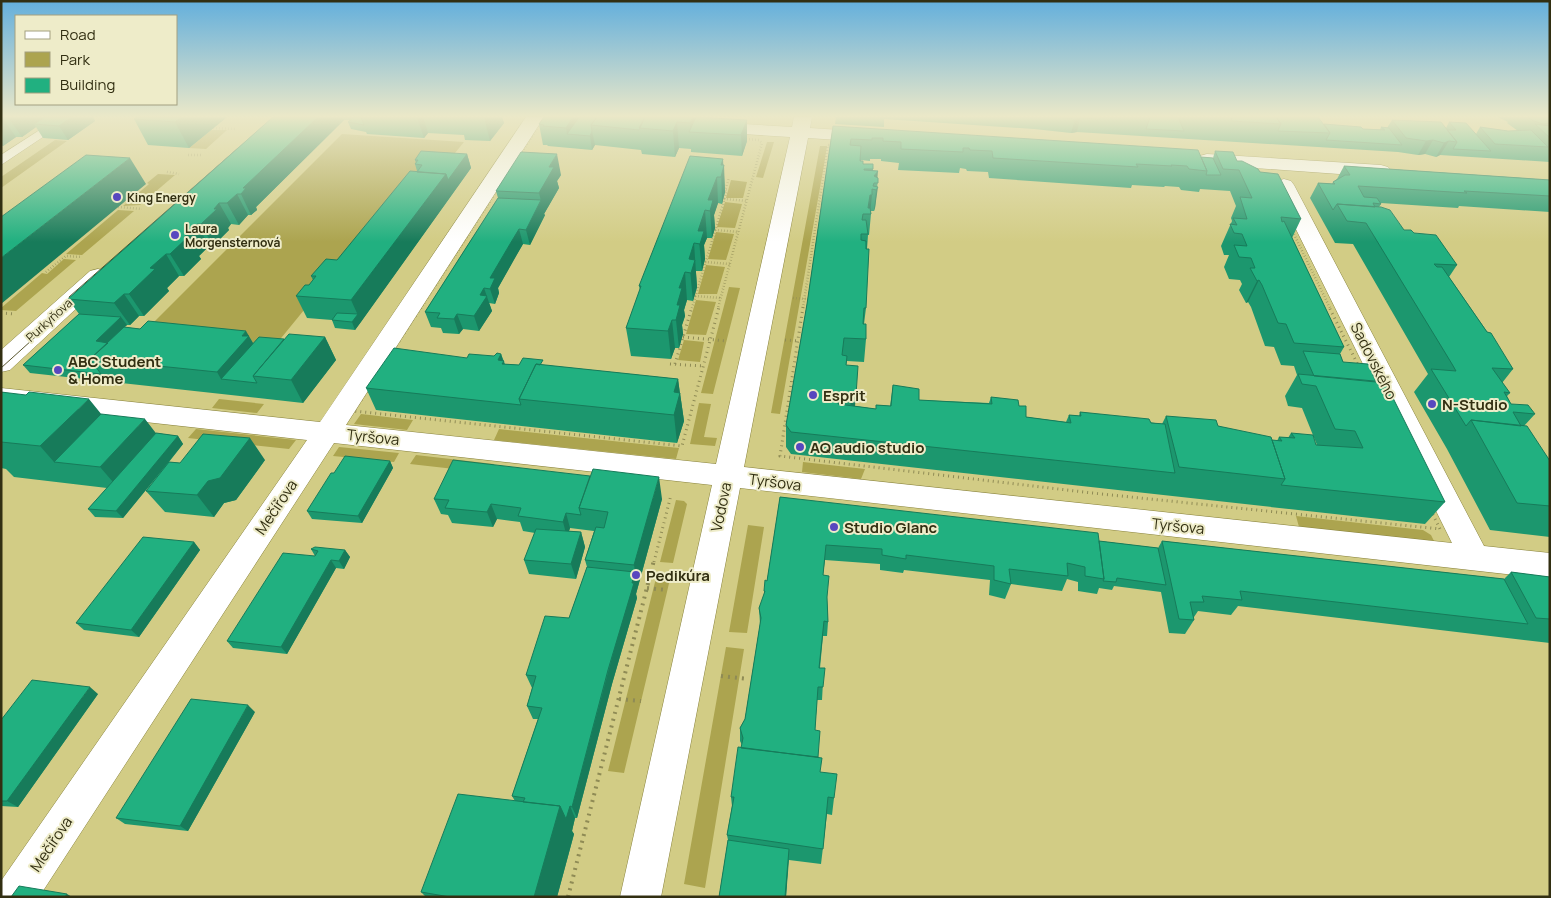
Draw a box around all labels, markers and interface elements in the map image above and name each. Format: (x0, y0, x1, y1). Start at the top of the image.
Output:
legend (15, 15, 178, 105)
text: Road (60, 24, 96, 45)
text: Park (60, 49, 90, 70)
text: Building (60, 74, 115, 95)
place label: King Energy (127, 189, 196, 206)
marker: King Energy (111, 191, 123, 203)
place label: Laura Morgensternová (185, 220, 280, 251)
marker: Laura Morgensternová (169, 229, 181, 241)
street label: Purkyňova (22, 294, 76, 346)
street label: Sadovského (1346, 319, 1402, 403)
place label: ABC Student & Home (68, 351, 161, 389)
marker: ABC Student & Home (52, 364, 64, 376)
place label: Esprit (823, 385, 866, 406)
marker: Esprit (807, 389, 819, 401)
place label: N-Studio (1442, 394, 1508, 415)
marker: N-Studio (1426, 398, 1438, 410)
street label: Tyršova (346, 424, 400, 450)
place label: AQ audio studio (810, 437, 925, 458)
marker: AQ audio studio (794, 441, 806, 453)
street label: Tyršova (747, 468, 803, 496)
street label: Mečířova (250, 475, 302, 539)
street label: Vodova (706, 480, 736, 534)
street label: Tyršova (1151, 513, 1205, 539)
place label: Studio Glanc (844, 517, 938, 538)
marker: Studio Glanc (828, 521, 840, 533)
place label: Pedikúra (646, 565, 710, 586)
marker: Pedikúra (630, 569, 642, 581)
street label: Mečířova (25, 812, 77, 876)

